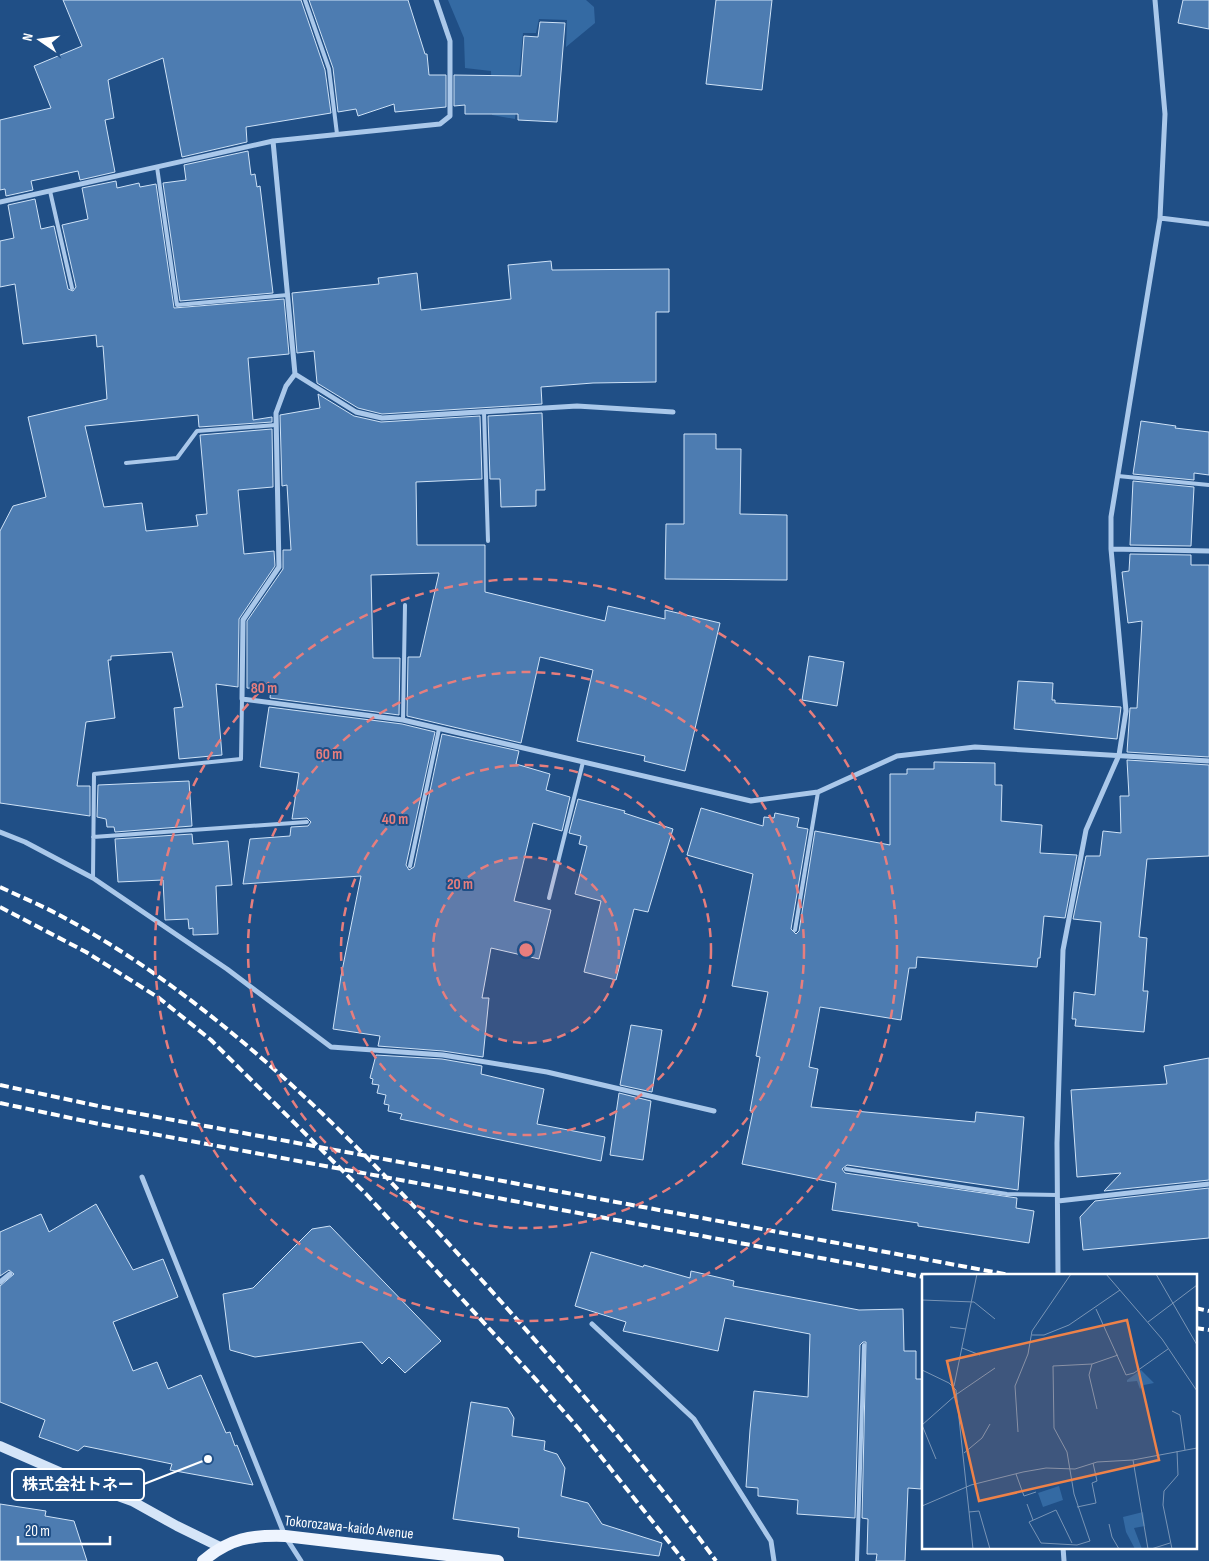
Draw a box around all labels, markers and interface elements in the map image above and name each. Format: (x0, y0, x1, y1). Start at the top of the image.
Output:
north arrow (15, 15, 65, 65)
text: N (19, 32, 37, 43)
text: 80 m (251, 679, 277, 698)
text: 60 m (316, 745, 342, 764)
text: 40 m (382, 810, 408, 829)
text: 20 m (447, 875, 473, 894)
centre of rings (517, 941, 535, 959)
inset map (922, 1274, 1196, 1548)
callout: 株式会社トネー (12, 1469, 144, 1500)
text: 株式会社トネー (22, 1475, 134, 1495)
street label: Tokorozawa-kaido Avenue (283, 1511, 414, 1544)
scale bar (18, 1514, 110, 1546)
text: 20 m (25, 1522, 50, 1541)

